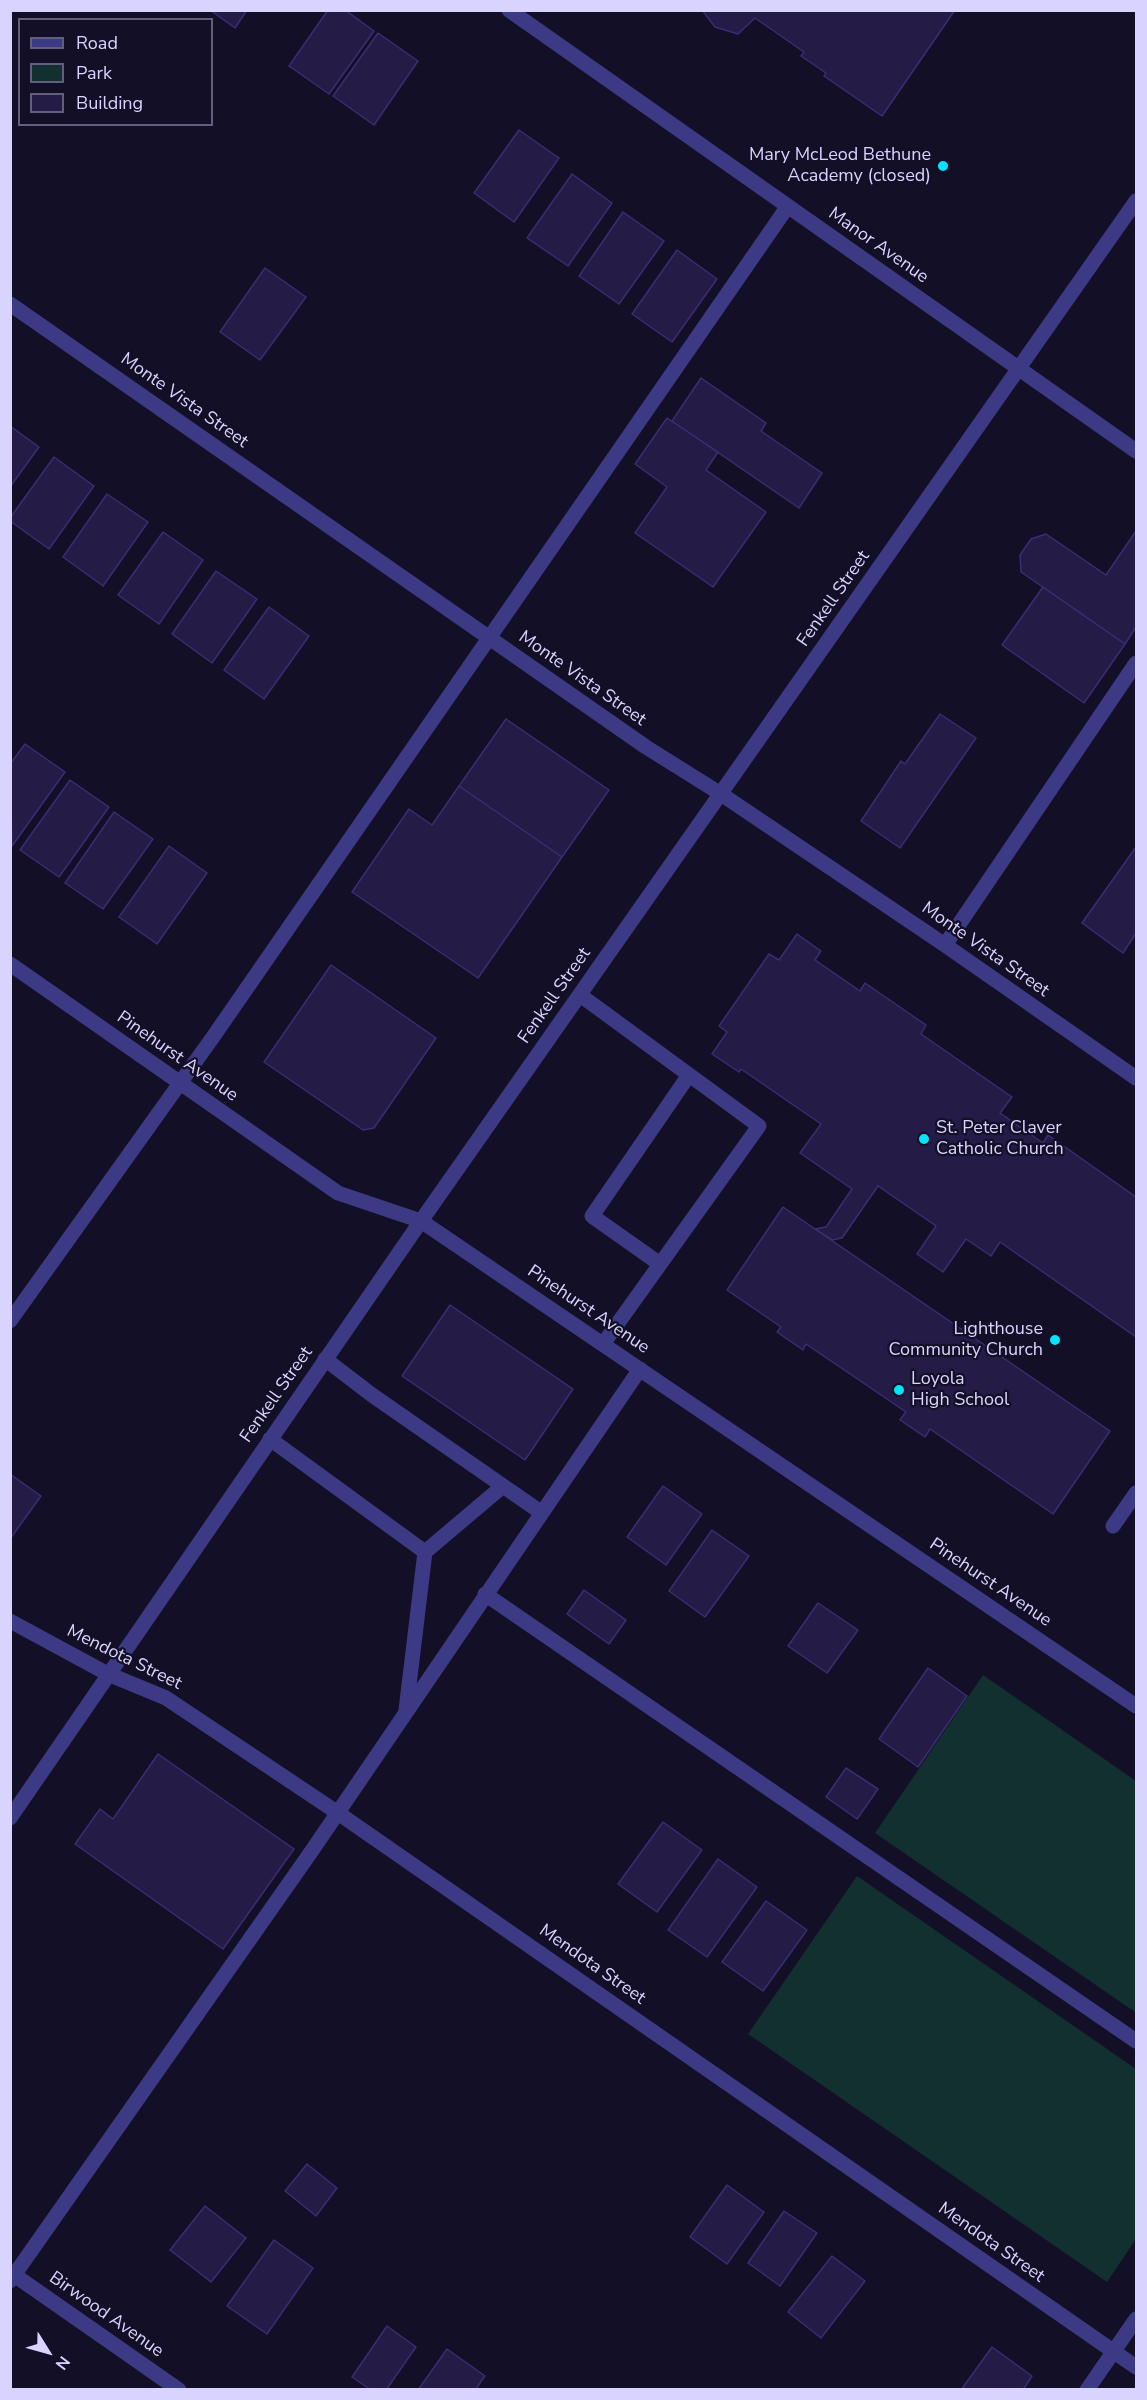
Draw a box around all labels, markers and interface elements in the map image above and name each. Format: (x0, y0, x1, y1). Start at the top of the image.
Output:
legend (18, 18, 213, 126)
text: Road (76, 31, 118, 55)
text: Park (76, 61, 112, 85)
text: Building (76, 91, 143, 115)
place label: Mary McLeod Bethune Academy (closed) (749, 145, 931, 188)
marker: Mary McLeod Bethune Academy (closed) (936, 159, 950, 173)
street label: Manor Avenue (824, 203, 932, 289)
street label: Monte Vista Street (116, 349, 252, 453)
street label: Fenkell Street (793, 547, 875, 651)
street label: Monte Vista Street (514, 627, 650, 731)
street label: Monte Vista Street (917, 898, 1053, 1002)
street label: Fenkell Street (514, 944, 596, 1048)
street label: Pinehurst Avenue (112, 1007, 242, 1107)
place label: St. Peter Claver Catholic Church (936, 1118, 1064, 1160)
marker: St. Peter Claver Catholic Church (917, 1132, 931, 1146)
street label: Pinehurst Avenue (523, 1261, 653, 1359)
place label: Lighthouse Community Church (889, 1319, 1043, 1362)
marker: Lighthouse Community Church (1048, 1333, 1062, 1347)
street label: Fenkell Street (236, 1343, 318, 1447)
place label: Loyola High School (911, 1369, 1009, 1412)
marker: Loyola High School (892, 1383, 906, 1397)
street label: Pinehurst Avenue (925, 1534, 1055, 1632)
street label: Mendota Street (63, 1621, 185, 1695)
street label: Mendota Street (535, 1920, 649, 2010)
street label: Mendota Street (934, 2198, 1048, 2288)
street label: Birwood Avenue (45, 2268, 167, 2362)
north arrow (18, 2322, 78, 2382)
text: N (50, 2351, 75, 2374)

